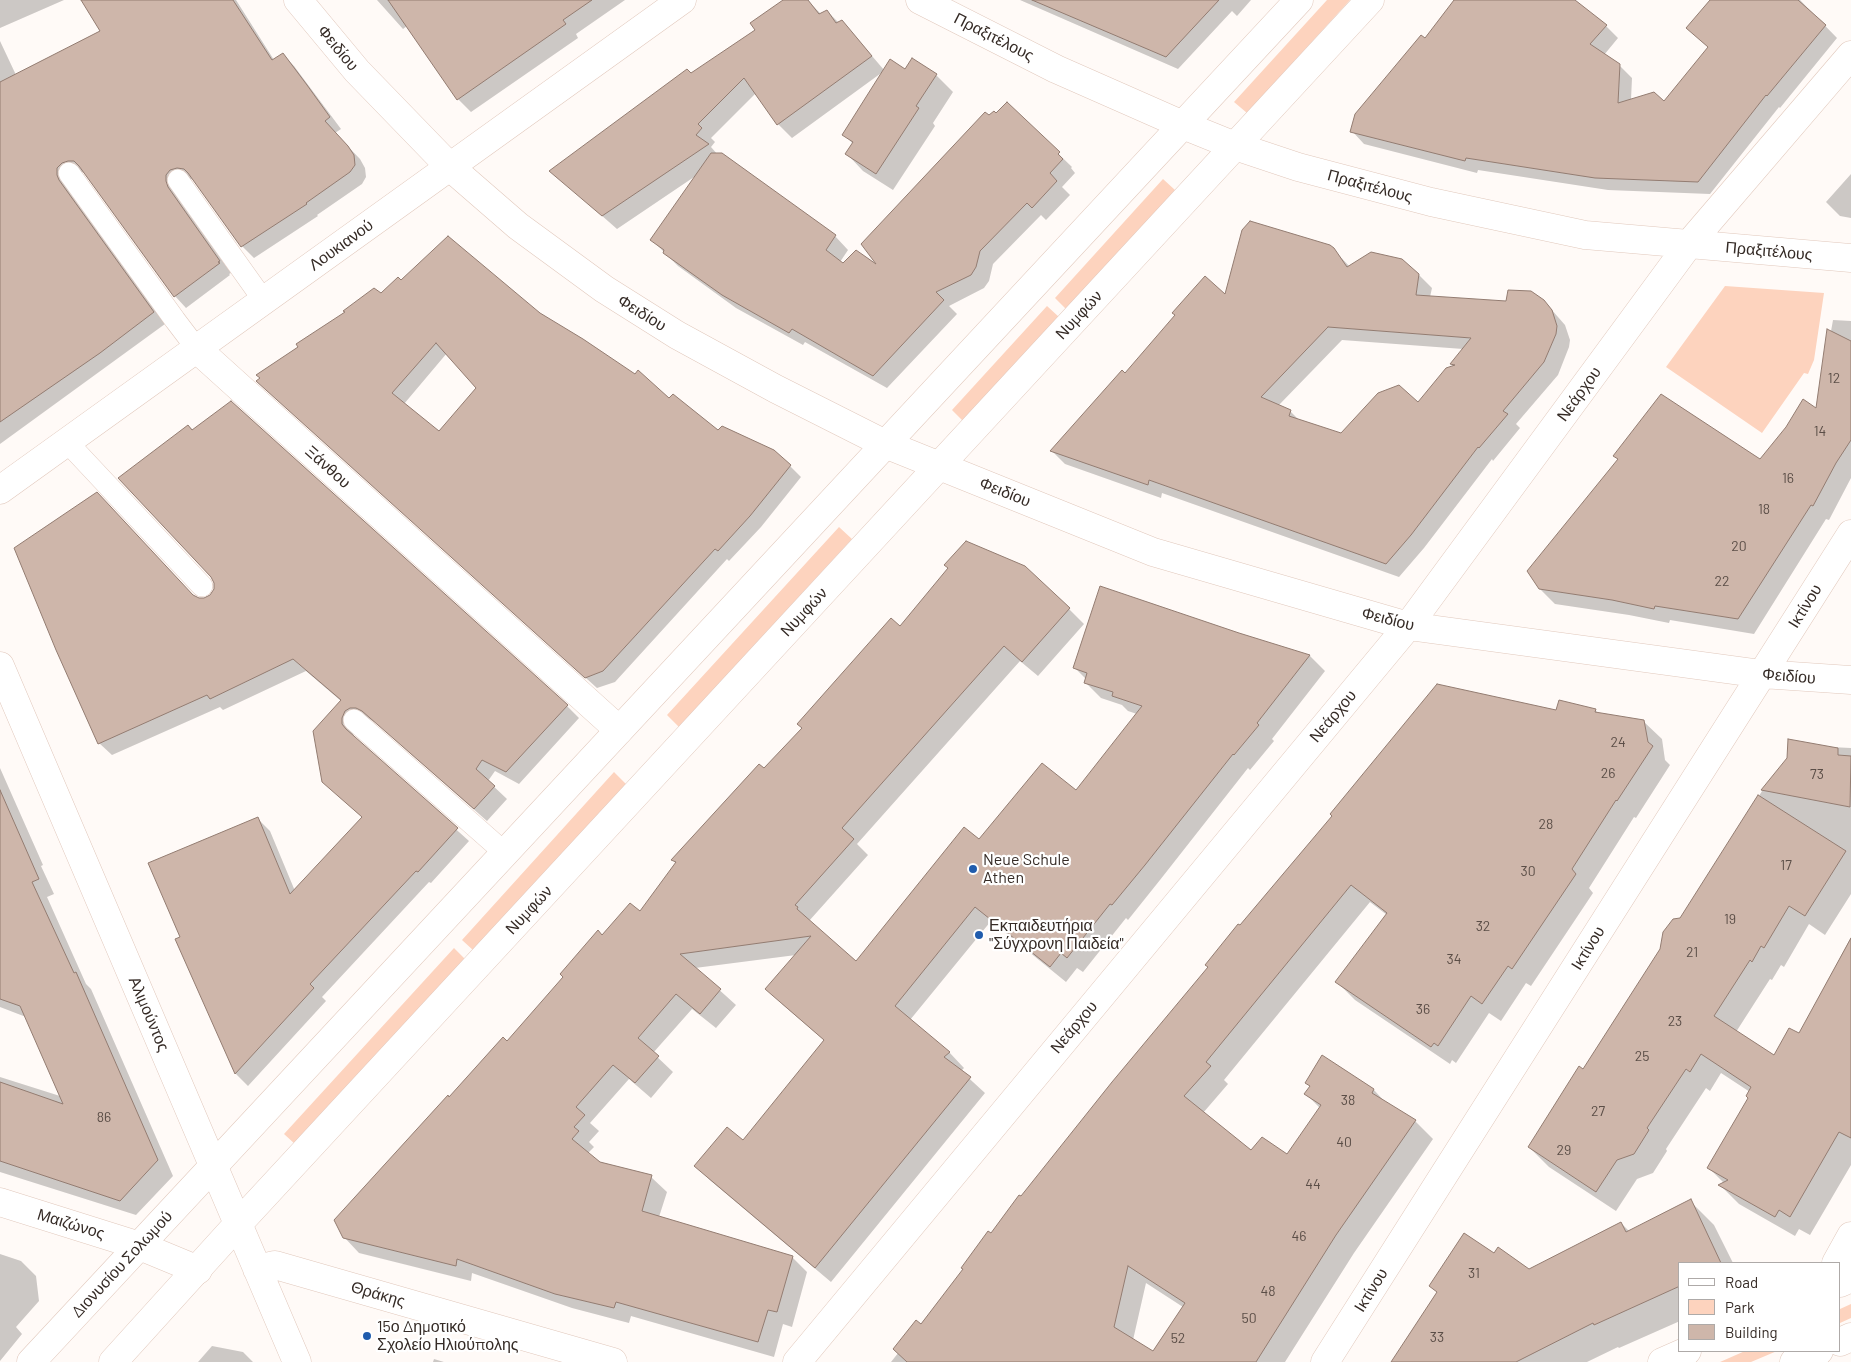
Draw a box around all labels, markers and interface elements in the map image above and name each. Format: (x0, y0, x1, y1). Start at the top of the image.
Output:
street label: Πραξιτέλους (951, 9, 1037, 65)
street label: Φειδίου (313, 21, 363, 75)
street label: Πραξιτέλους (1325, 165, 1415, 207)
street label: Λουκιανού (305, 215, 377, 275)
street label: Πραξιτέλους (1725, 238, 1813, 264)
street label: Νυμφών (1052, 287, 1106, 343)
street label: Φειδίου (614, 291, 670, 335)
street label: Νεάρχου (1553, 363, 1605, 425)
house number: 12 (1828, 370, 1840, 386)
house number: 14 (1814, 423, 1826, 439)
street label: Ξάνθου (301, 442, 355, 492)
house number: 16 (1782, 470, 1794, 486)
street label: Φειδίου (977, 473, 1033, 511)
house number: 18 (1758, 501, 1770, 517)
house number: 20 (1731, 538, 1747, 554)
house number: 22 (1714, 573, 1730, 589)
street label: Ικτίνου (1784, 581, 1826, 631)
street label: Νυμφών (777, 584, 831, 640)
street label: Φειδίου (1360, 603, 1416, 635)
street label: Φειδίου (1761, 664, 1817, 688)
street label: Νεάρχου (1306, 686, 1360, 746)
house number: 24 (1610, 734, 1626, 750)
house number: 26 (1601, 765, 1615, 781)
house number: 73 (1810, 766, 1824, 782)
house number: 28 (1539, 816, 1553, 832)
place label: Neue Schule Athen (983, 850, 1070, 888)
house number: 17 (1780, 857, 1792, 873)
marker: Neue Schule Athen (967, 863, 979, 875)
house number: 30 (1520, 863, 1536, 879)
street label: Νυμφών (502, 882, 556, 938)
house number: 19 (1724, 911, 1736, 927)
place label: Εκπαιδευτήρια "Σύγχρονη Παιδεία" (989, 916, 1124, 954)
house number: 32 (1476, 918, 1490, 934)
street label: Ικτίνου (1567, 923, 1609, 973)
marker: Εκπαιδευτήρια "Σύγχρονη Παιδεία" (973, 929, 985, 941)
house number: 21 (1686, 944, 1698, 960)
house number: 34 (1447, 951, 1461, 967)
street label: Αλιμούντος (125, 974, 173, 1054)
street label: Νεάρχου (1047, 997, 1101, 1057)
house number: 36 (1416, 1001, 1430, 1017)
house number: 23 (1668, 1013, 1682, 1029)
house number: 25 (1635, 1048, 1649, 1064)
house number: 38 (1341, 1092, 1355, 1108)
house number: 27 (1591, 1103, 1605, 1119)
house number: 86 (97, 1109, 111, 1125)
house number: 40 (1336, 1134, 1352, 1150)
house number: 29 (1557, 1142, 1571, 1158)
house number: 44 (1305, 1176, 1321, 1192)
street label: Μαιζώνος (35, 1205, 107, 1243)
street label: Διονυσίου Σολωμού (68, 1207, 176, 1321)
house number: 46 (1292, 1228, 1306, 1244)
legend (1678, 1262, 1841, 1352)
street label: Ικτίνου (1350, 1265, 1392, 1315)
house number: 31 (1468, 1265, 1480, 1281)
text: Road (1725, 1273, 1758, 1291)
street label: Θράκης (349, 1277, 407, 1311)
house number: 48 (1260, 1283, 1276, 1299)
text: Park (1725, 1298, 1754, 1316)
house number: 50 (1241, 1310, 1257, 1326)
place label: 15ο Δημοτικό Σχολείο Ηλιούπολης (377, 1317, 519, 1355)
text: Building (1725, 1323, 1778, 1341)
house number: 33 (1430, 1329, 1444, 1345)
marker: 15ο Δημοτικό Σχολείο Ηλιούπολης (361, 1330, 373, 1342)
house number: 52 (1171, 1330, 1185, 1346)

